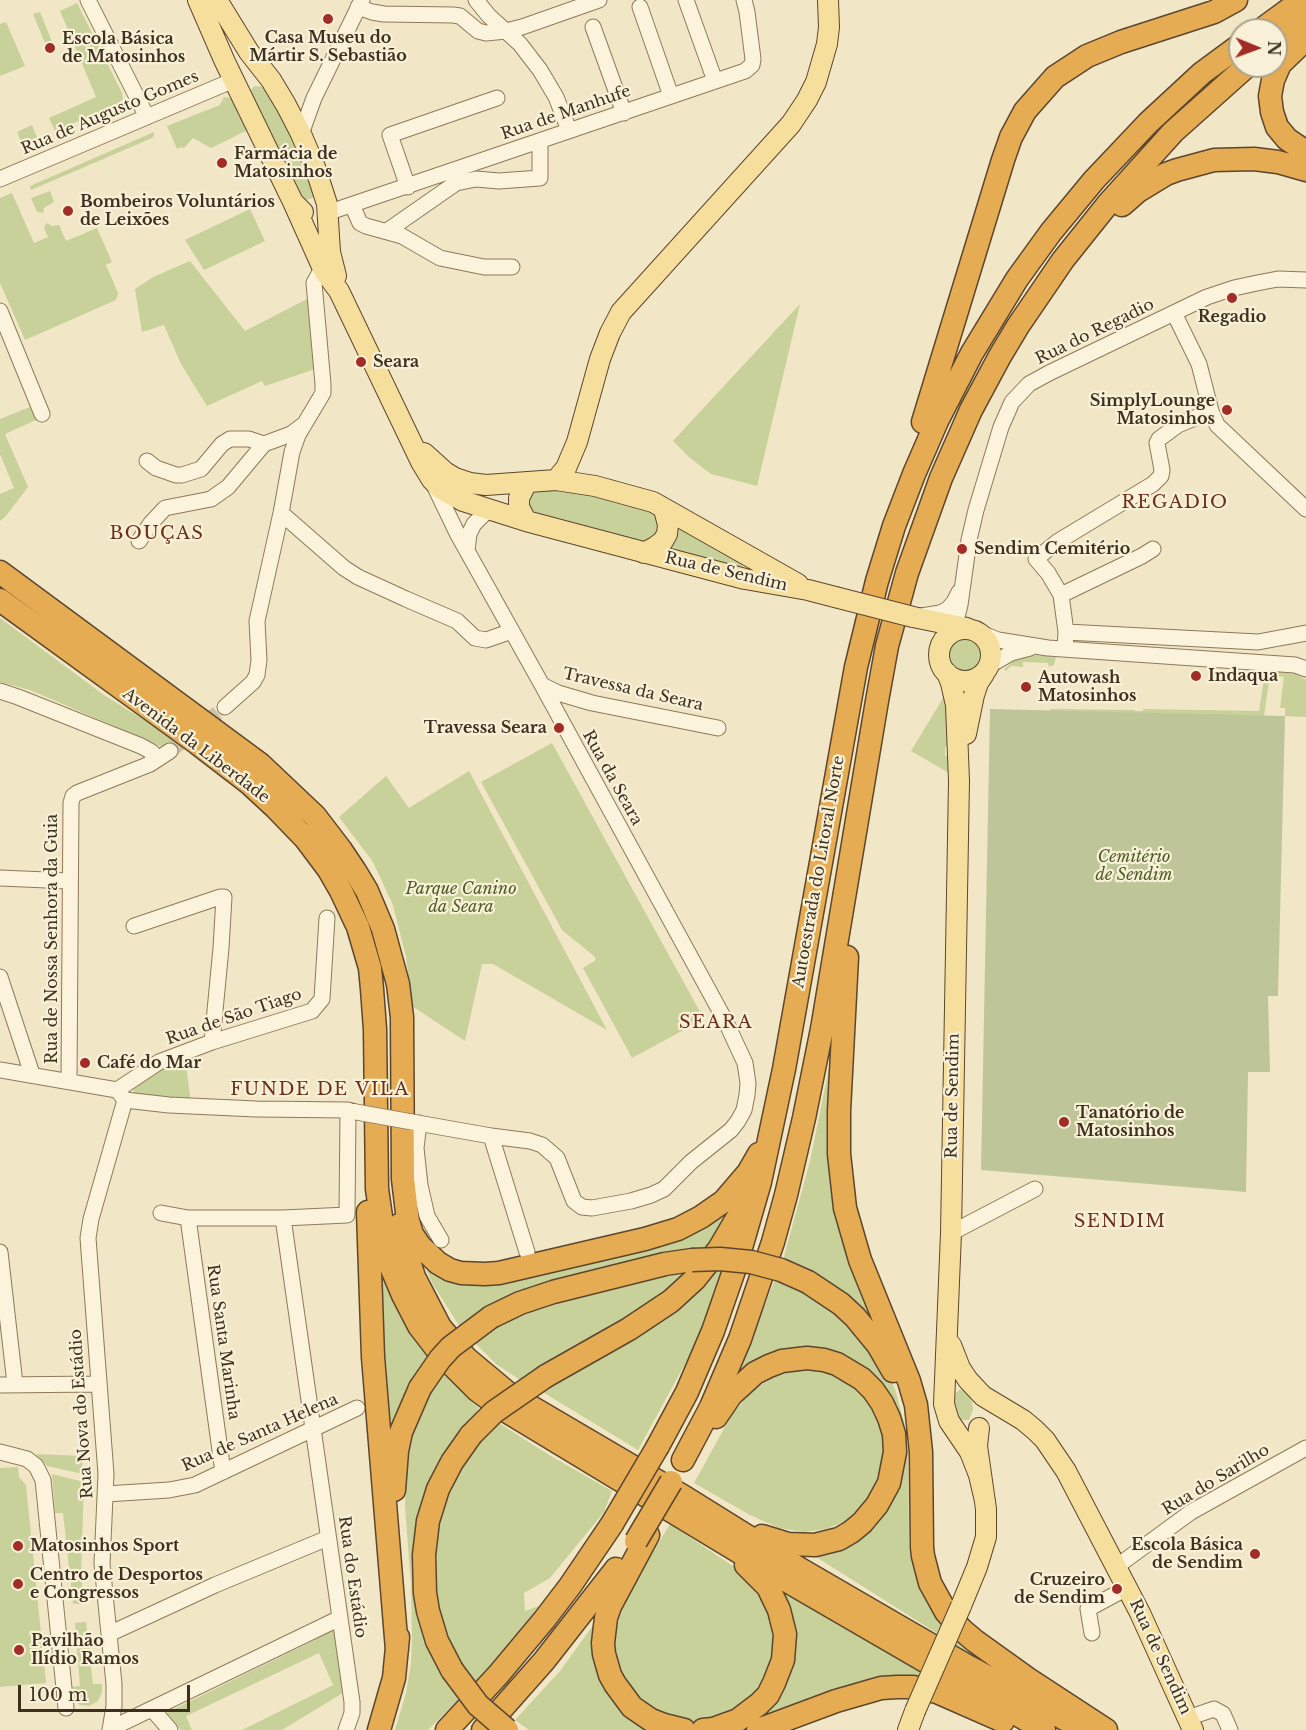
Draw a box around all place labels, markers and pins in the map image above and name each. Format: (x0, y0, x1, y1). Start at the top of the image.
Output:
marker: Casa Museu do Mártir S. Sebastião (321, 12, 335, 26)
place label: Casa Museu do Mártir S. Sebastião (249, 28, 407, 66)
place label: Escola Básica de Matosinhos (62, 29, 185, 67)
marker: Escola Básica de Matosinhos (43, 41, 57, 55)
place label: Farmácia de Matosinhos (234, 144, 337, 182)
marker: Farmácia de Matosinhos (215, 156, 229, 170)
place label: Bombeiros Voluntários de Leixões (80, 192, 275, 230)
marker: Bombeiros Voluntários de Leixões (61, 204, 75, 218)
marker: Regadio (1225, 291, 1239, 305)
place label: Regadio (1198, 307, 1266, 327)
place label: Seara (373, 352, 419, 372)
marker: Seara (354, 355, 368, 369)
place label: SimplyLounge Matosinhos (1090, 391, 1215, 429)
marker: SimplyLounge Matosinhos (1220, 403, 1234, 417)
place label: Sendim Cemitério (974, 539, 1130, 559)
marker: Sendim Cemitério (955, 542, 969, 556)
place label: Indaqua (1208, 666, 1278, 686)
place label: Autowash Matosinhos (1038, 668, 1136, 706)
marker: Indaqua (1189, 669, 1203, 683)
marker: Autowash Matosinhos (1019, 680, 1033, 694)
place label: Travessa Seara (424, 718, 547, 738)
marker: Travessa Seara (552, 721, 566, 735)
place label: Café do Mar (97, 1053, 201, 1073)
marker: Café do Mar (78, 1056, 92, 1070)
place label: Tanatório de Matosinhos (1076, 1103, 1184, 1141)
marker: Tanatório de Matosinhos (1057, 1115, 1071, 1129)
place label: Escola Básica de Sendim (1131, 1535, 1243, 1573)
place label: Matosinhos Sport (30, 1536, 179, 1556)
marker: Matosinhos Sport (11, 1539, 25, 1553)
marker: Escola Básica de Sendim (1248, 1547, 1262, 1561)
place label: Centro de Desportos e Congressos (30, 1565, 203, 1603)
place label: Cruzeiro de Sendim (1014, 1570, 1105, 1608)
marker: Centro de Desportos e Congressos (11, 1577, 25, 1591)
marker: Cruzeiro de Sendim (1110, 1582, 1124, 1596)
place label: Pavilhão Ilídio Ramos (31, 1631, 139, 1669)
marker: Pavilhão Ilídio Ramos (12, 1643, 26, 1657)

